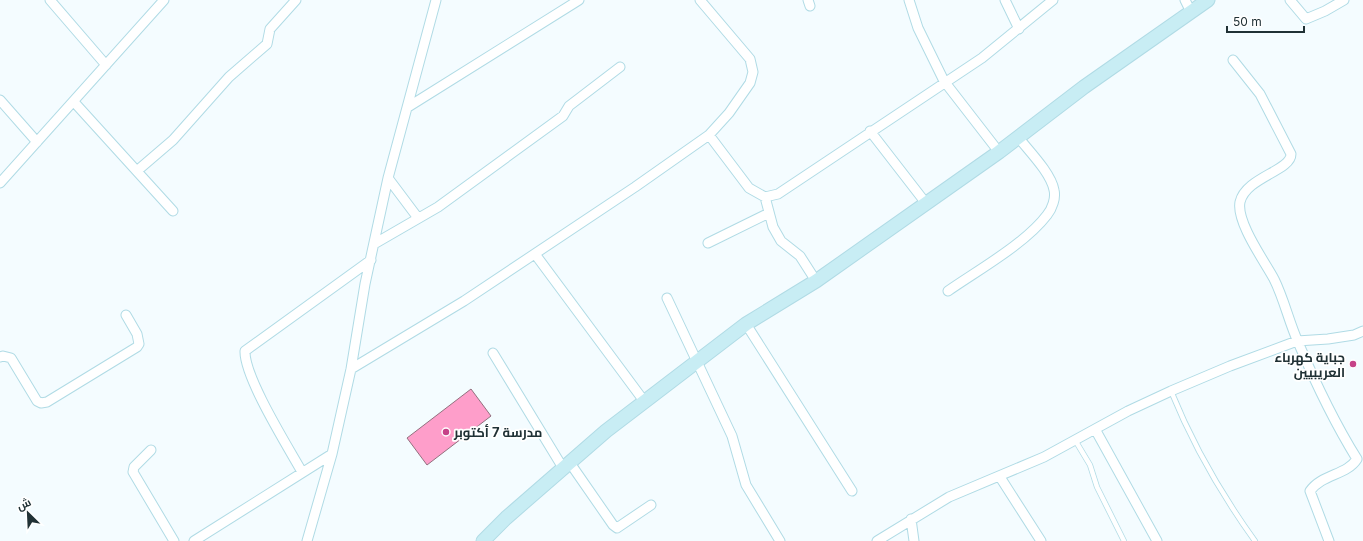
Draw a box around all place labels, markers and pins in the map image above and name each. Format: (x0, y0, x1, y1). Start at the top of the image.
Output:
place label: جباية كهرباء العريبيين (1275, 349, 1345, 380)
marker: جباية كهرباء العريبيين (1348, 359, 1358, 369)
place label: مدرسة 7 أكتوبر (453, 424, 542, 441)
marker: مدرسة 7 أكتوبر (441, 427, 451, 437)

